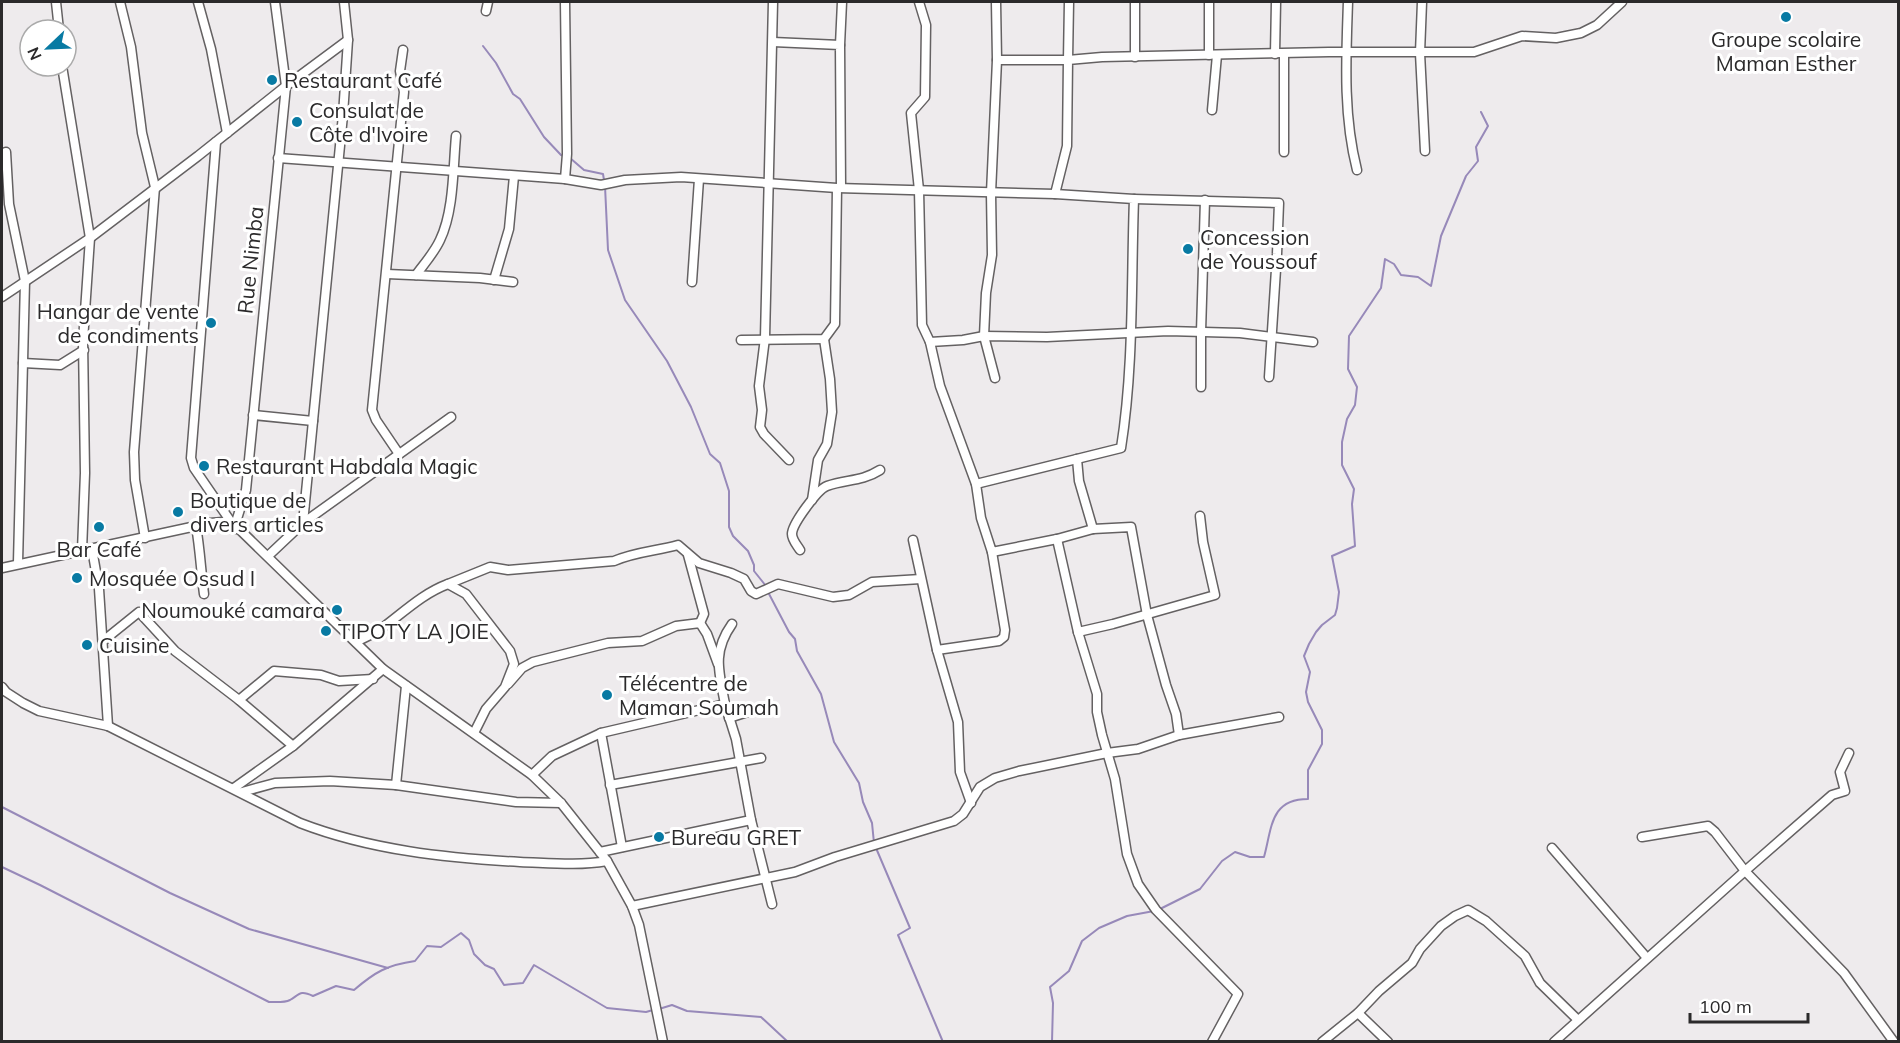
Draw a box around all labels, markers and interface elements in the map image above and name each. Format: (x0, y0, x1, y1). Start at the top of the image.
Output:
marker: Groupe scolaire Maman Esther (1779, 10, 1793, 24)
north arrow (18, 18, 78, 78)
place label: Groupe scolaire Maman Esther (1711, 26, 1861, 76)
text: N (23, 44, 46, 63)
place label: Restaurant Café (284, 67, 442, 93)
marker: Restaurant Café (265, 73, 279, 87)
place label: Consulat de Côte d'Ivoire (309, 97, 428, 147)
marker: Consulat de Côte d'Ivoire (290, 115, 304, 129)
street label: Rue Nimba (231, 205, 269, 315)
place label: Concession de Youssouf (1200, 224, 1318, 274)
marker: Concession de Youssouf (1181, 242, 1195, 256)
place label: Hangar de vente de condiments (37, 298, 199, 348)
marker: Hangar de vente de condiments (204, 316, 218, 330)
place label: Restaurant Habdala Magic (216, 453, 478, 479)
marker: Restaurant Habdala Magic (197, 459, 211, 473)
place label: Boutique de divers articles (190, 487, 324, 537)
marker: Boutique de divers articles (171, 505, 185, 519)
marker: Bar Café (92, 520, 106, 534)
place label: Bar Café (57, 536, 141, 562)
place label: Mosquée Ossud I (89, 565, 255, 591)
marker: Mosquée Ossud I (70, 571, 84, 585)
place label: Noumouké camara (141, 597, 325, 623)
marker: Noumouké camara (330, 603, 344, 617)
place label: TIPOTY LA JOIE (338, 618, 489, 644)
marker: TIPOTY LA JOIE (319, 624, 333, 638)
place label: Cuisine (99, 632, 169, 658)
marker: Cuisine (80, 638, 94, 652)
place label: Télécentre de Maman Soumah (619, 670, 779, 720)
marker: Télécentre de Maman Soumah (600, 688, 614, 702)
place label: Bureau GRET (671, 824, 801, 850)
marker: Bureau GRET (652, 830, 666, 844)
scale bar (1690, 986, 1808, 1024)
text: 100 m (1699, 995, 1752, 1018)

